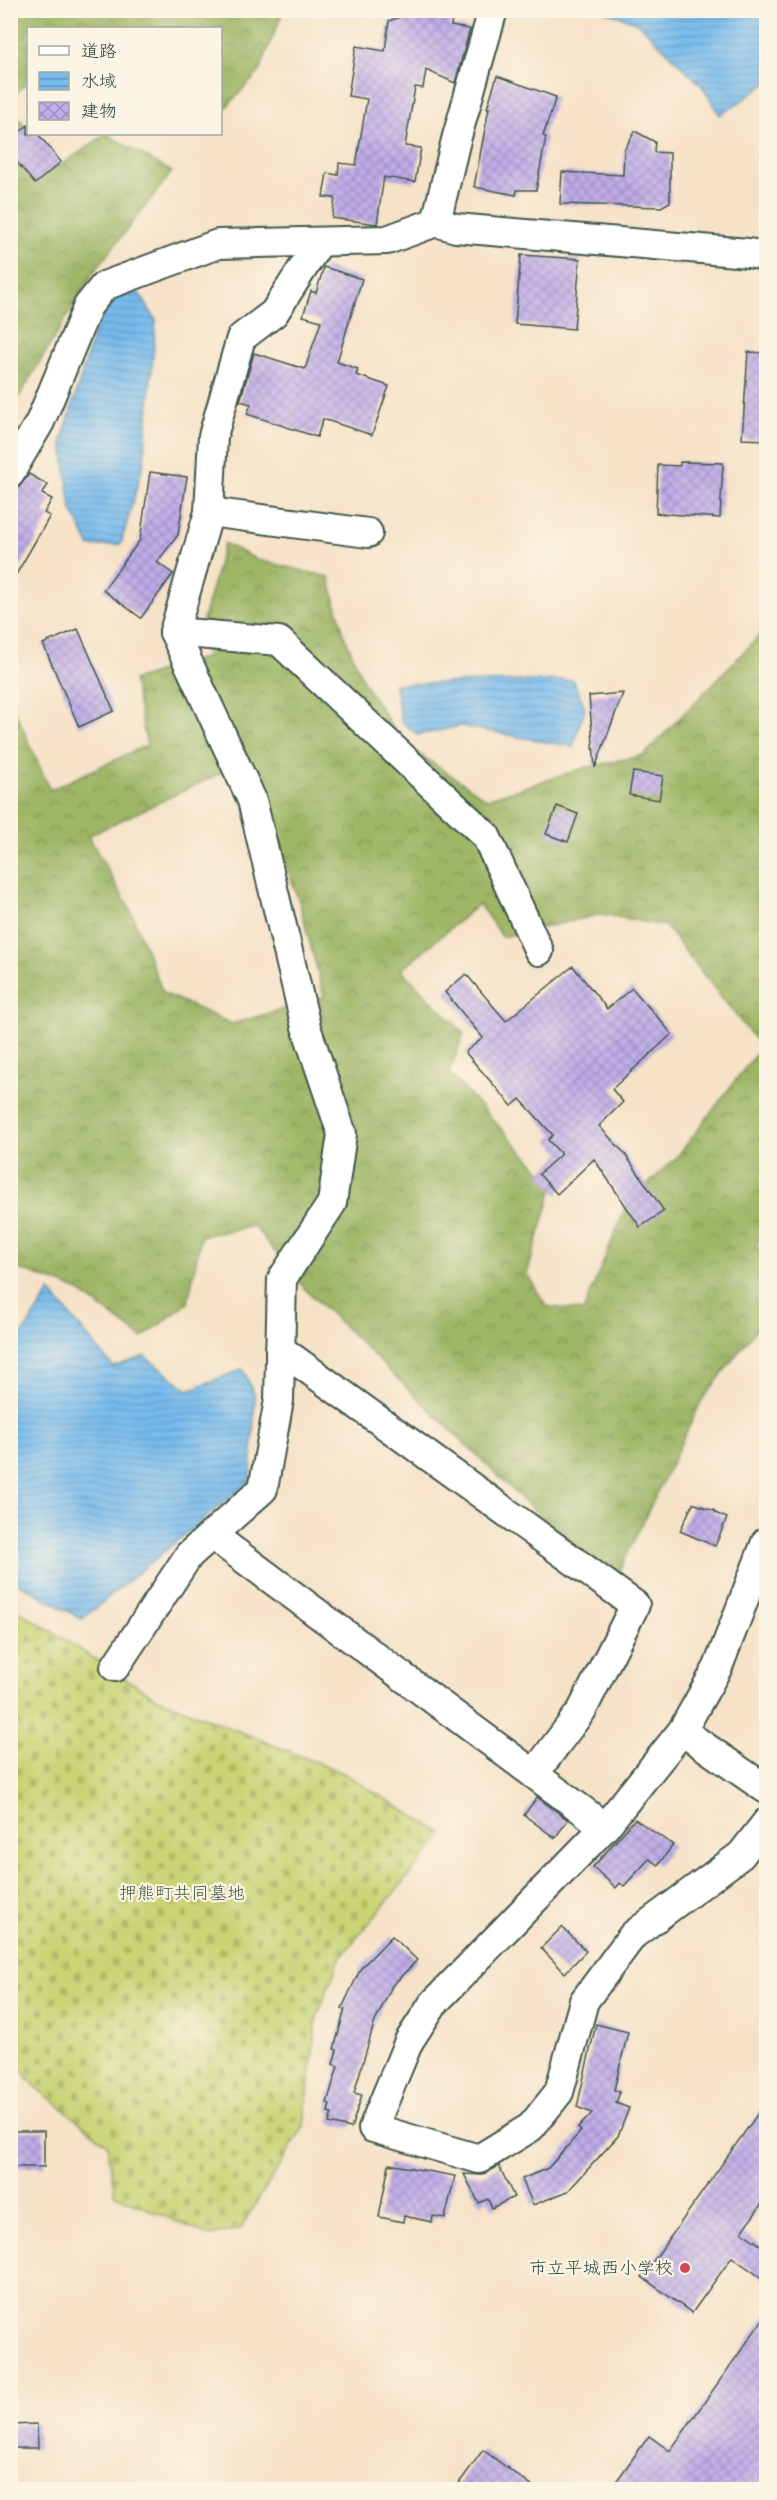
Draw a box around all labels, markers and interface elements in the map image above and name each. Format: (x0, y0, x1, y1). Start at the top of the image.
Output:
legend (27, 27, 222, 135)
text: 道路 (81, 40, 117, 63)
text: 水域 (81, 70, 117, 93)
text: 建物 (81, 100, 117, 123)
park label: 押熊町共同墓地 (119, 1882, 245, 1905)
place label: 市立平城西小学校 (529, 2257, 673, 2280)
marker: 市立平城西小学校 (678, 2261, 692, 2275)

